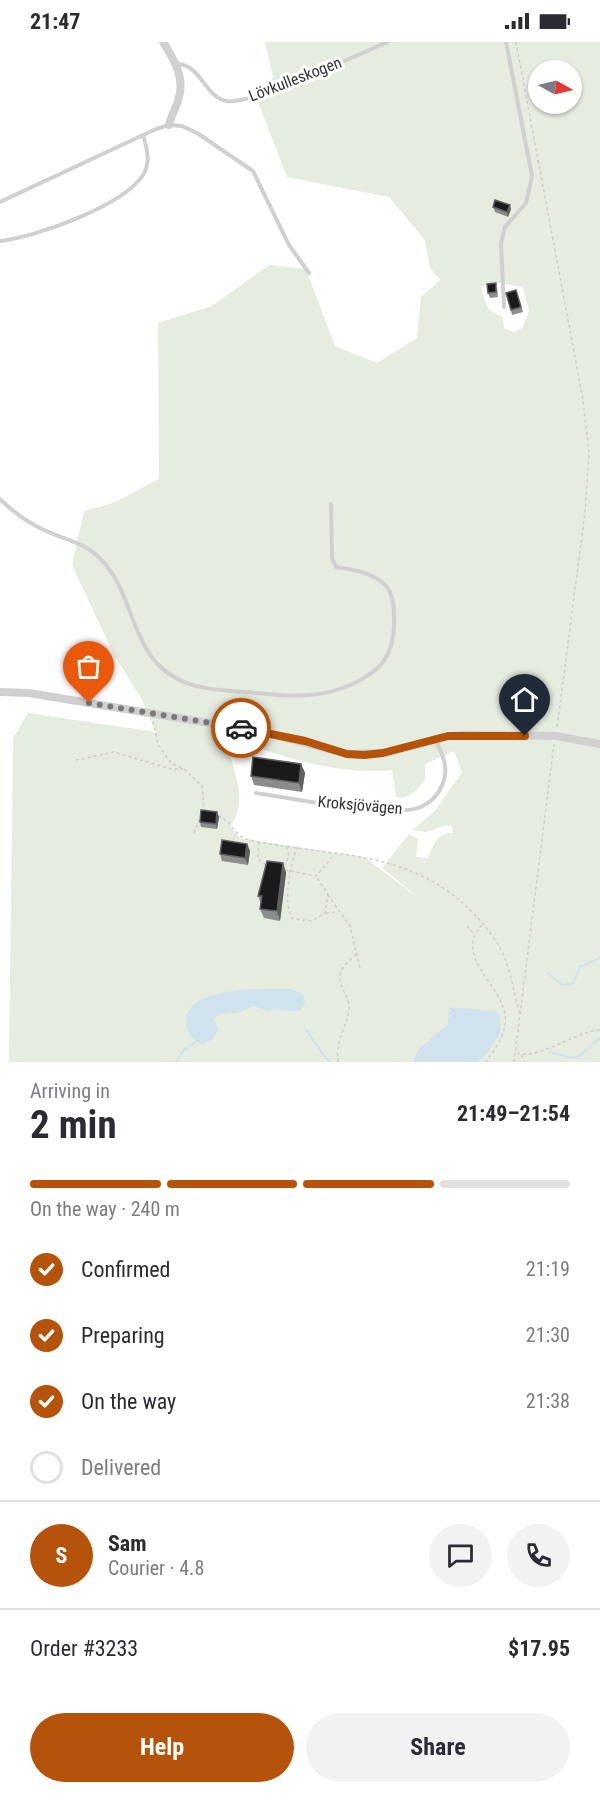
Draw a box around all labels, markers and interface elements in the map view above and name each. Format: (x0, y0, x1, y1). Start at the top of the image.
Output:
text: 21:47 (30, 9, 81, 34)
street label: Lövkulleskogen (246, 53, 344, 105)
north arrow (528, 60, 582, 114)
map controls (528, 60, 582, 114)
pin (63, 641, 114, 703)
icon: bag (72, 650, 105, 683)
pin (499, 674, 550, 736)
icon: home (508, 683, 541, 716)
courier (211, 698, 271, 758)
icon: car (225, 712, 258, 745)
street label: Kroksjövägen (317, 792, 403, 818)
text: Arriving in (30, 1079, 110, 1103)
text: 21:49–21:54 (457, 1101, 570, 1126)
text: 2 min (30, 1102, 117, 1148)
text: On the way · 240 m (30, 1197, 180, 1221)
icon: check (30, 1253, 63, 1286)
text: Confirmed (81, 1257, 170, 1282)
text: 21:19 (526, 1257, 570, 1281)
icon: check (30, 1319, 63, 1352)
text: Preparing (81, 1323, 165, 1348)
text: 21:30 (526, 1323, 570, 1347)
icon: check (30, 1385, 63, 1418)
text: On the way (81, 1389, 176, 1414)
text: 21:38 (526, 1389, 570, 1413)
text: Delivered (81, 1455, 161, 1480)
button: chat (429, 1524, 492, 1587)
button: phone (507, 1524, 570, 1587)
text: Sam (108, 1531, 147, 1556)
text: S (56, 1543, 67, 1568)
text: Courier · 4.8 (108, 1556, 204, 1580)
text: Order #3233 (30, 1636, 138, 1661)
text: $17.95 (508, 1636, 570, 1661)
button: Help (30, 1713, 294, 1782)
button: Share (306, 1713, 570, 1782)

